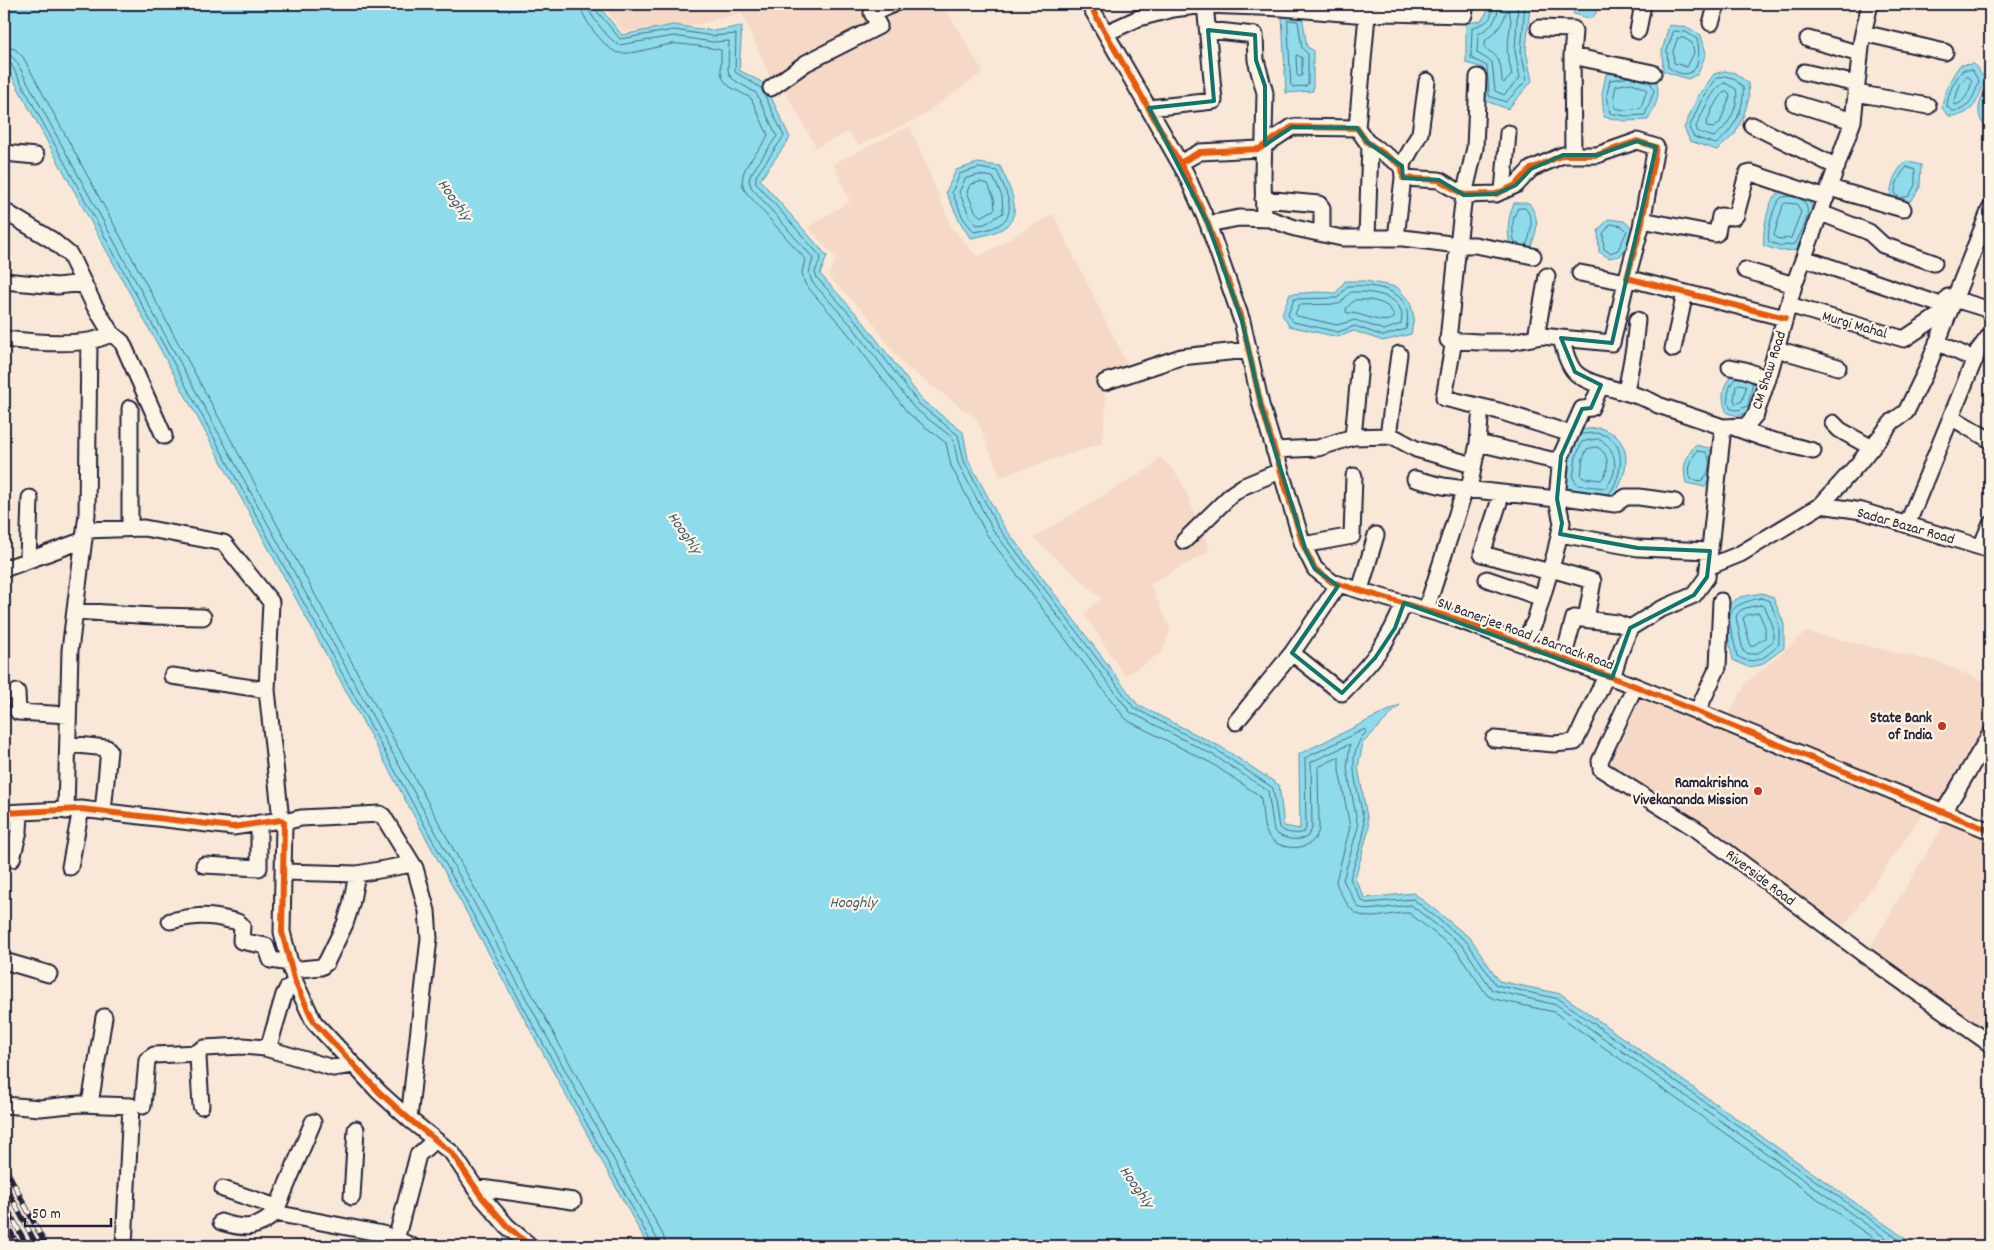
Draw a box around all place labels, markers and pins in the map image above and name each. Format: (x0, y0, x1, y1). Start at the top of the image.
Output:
place label: State Bank of India (1870, 708, 1933, 747)
marker: State Bank of India (1936, 720, 1948, 732)
place label: Ramakrishna Vivekananda Mission (1633, 773, 1749, 812)
marker: Ramakrishna Vivekananda Mission (1752, 785, 1764, 797)

